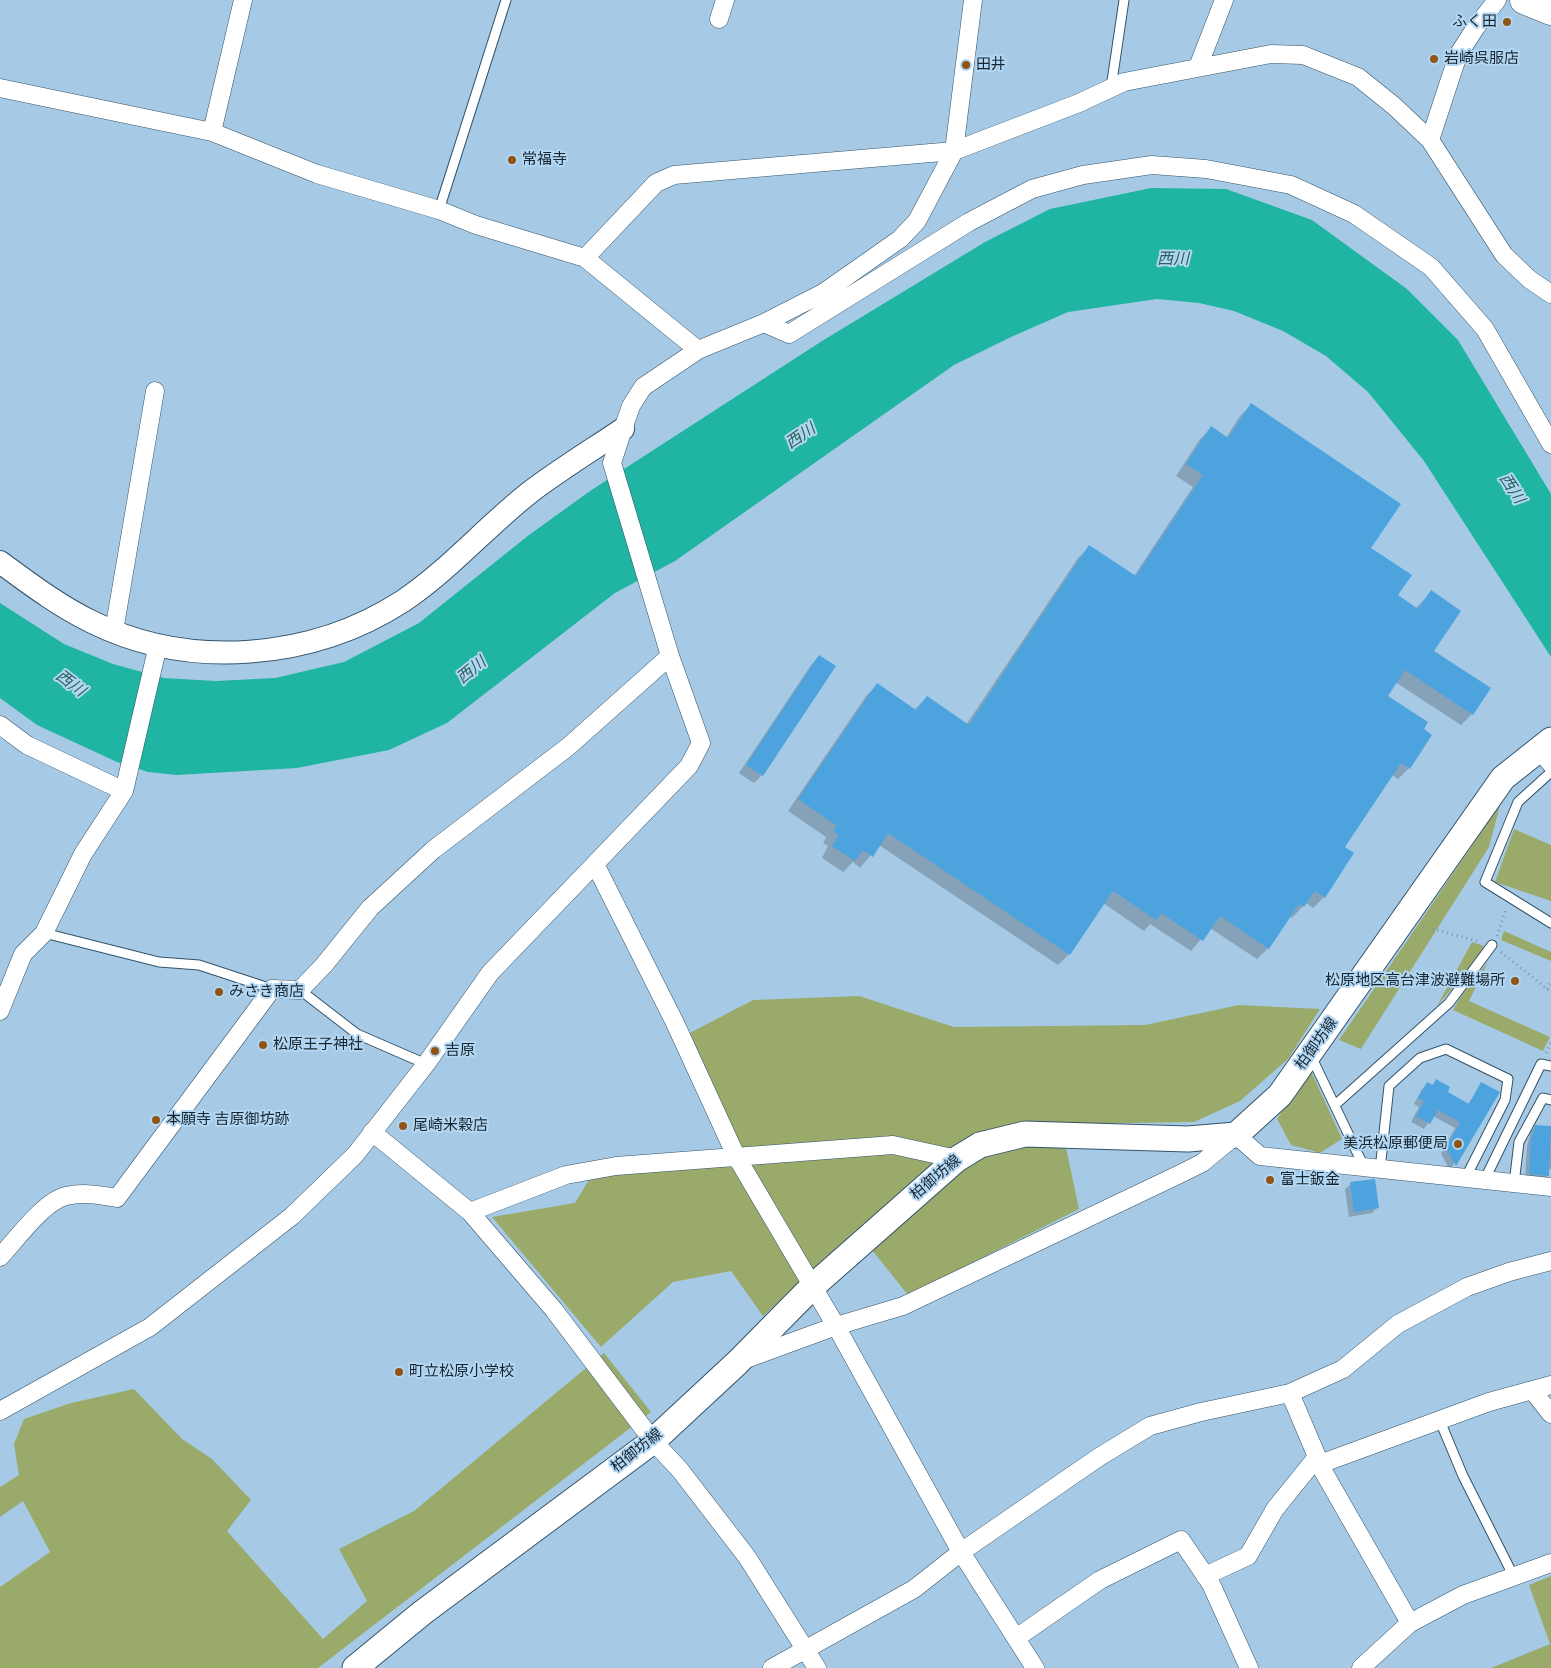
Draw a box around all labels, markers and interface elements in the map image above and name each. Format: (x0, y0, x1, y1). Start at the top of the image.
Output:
place label: ふく田 (1452, 13, 1497, 31)
marker: ふく田 (1501, 16, 1513, 28)
place label: 岩崎呉服店 (1444, 50, 1519, 68)
marker: 岩崎呉服店 (1428, 53, 1440, 65)
place label: 田井 (976, 56, 1006, 74)
marker: 田井 (960, 59, 972, 71)
place label: 常福寺 (522, 151, 567, 169)
marker: 常福寺 (506, 154, 518, 166)
water label: 西川 (1157, 250, 1189, 270)
water label: 西川 (782, 420, 820, 454)
water label: 西川 (1494, 470, 1528, 508)
water label: 西川 (454, 653, 490, 689)
water label: 西川 (51, 667, 89, 701)
place label: 松原地区高台津波避難場所 (1325, 972, 1505, 990)
marker: 松原地区高台津波避難場所 (1509, 975, 1521, 987)
place label: みさき商店 (229, 983, 304, 1001)
marker: みさき商店 (213, 986, 225, 998)
street label: 柏御坊線 (1292, 1014, 1342, 1074)
place label: 松原王子神社 (273, 1036, 363, 1054)
marker: 松原王子神社 (257, 1039, 269, 1051)
place label: 吉原 (445, 1042, 475, 1060)
marker: 吉原 (429, 1045, 441, 1057)
place label: 本願寺 吉原御坊跡 (166, 1111, 289, 1129)
marker: 本願寺 吉原御坊跡 (150, 1114, 162, 1126)
place label: 尾崎米穀店 (413, 1117, 488, 1135)
marker: 尾崎米穀店 (397, 1120, 409, 1132)
place label: 美浜松原郵便局 (1343, 1135, 1448, 1153)
marker: 美浜松原郵便局 (1452, 1138, 1464, 1150)
street label: 柏御坊線 (907, 1152, 965, 1204)
place label: 富士鈑金 (1280, 1171, 1340, 1189)
marker: 富士鈑金 (1264, 1174, 1276, 1186)
place label: 町立松原小学校 (409, 1363, 514, 1381)
marker: 町立松原小学校 (393, 1366, 405, 1378)
street label: 柏御坊線 (608, 1425, 666, 1477)

